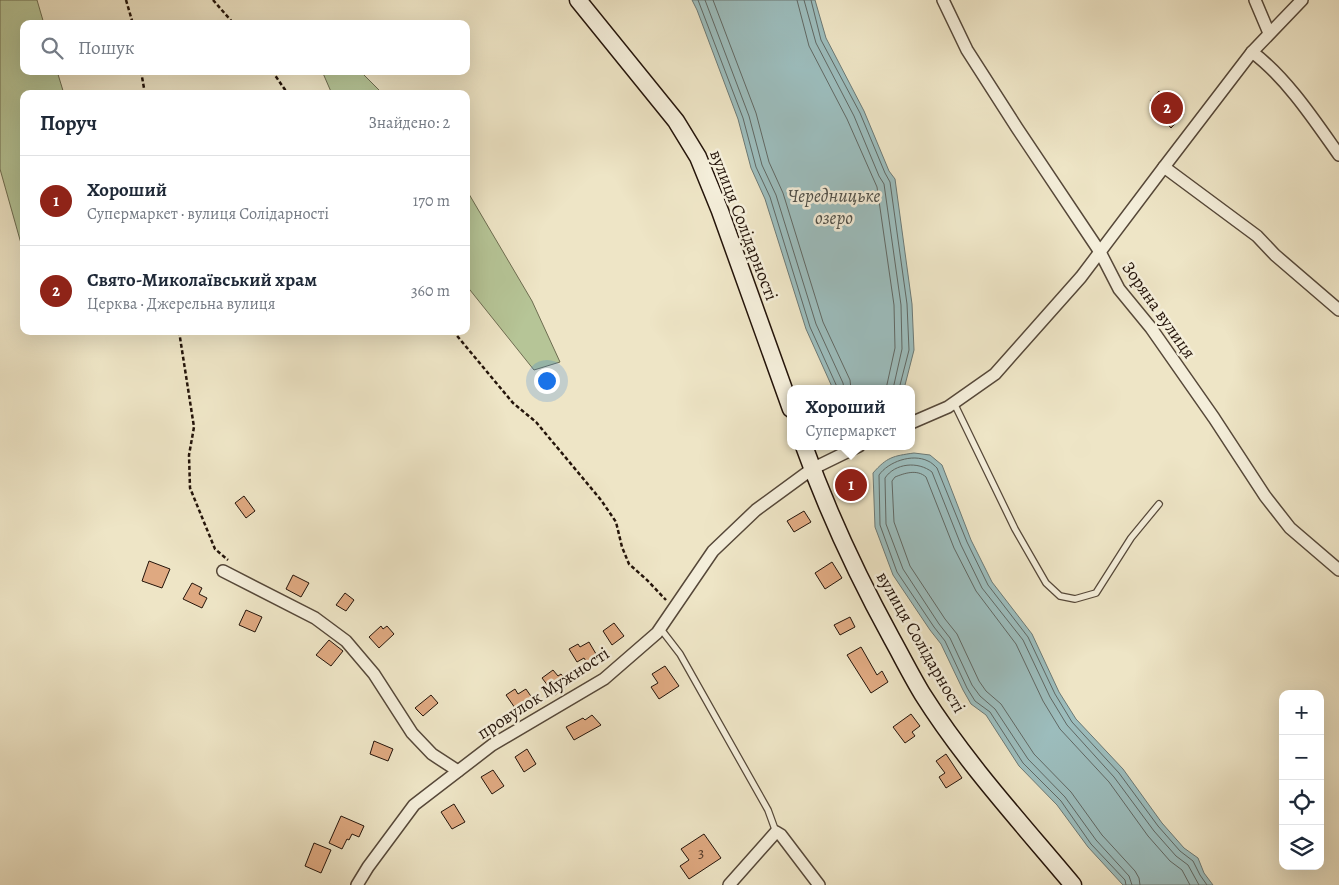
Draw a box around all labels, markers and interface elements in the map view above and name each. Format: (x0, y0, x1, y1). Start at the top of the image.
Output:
search box (20, 20, 470, 75)
icon: search (38, 34, 66, 62)
text: Пошук (78, 35, 135, 61)
pin: 2 (1151, 89, 1183, 127)
text: Поруч (40, 109, 97, 137)
text: Знайдено: 2 (369, 112, 450, 134)
street label: вулиця Солідарності (704, 146, 784, 304)
text: Хороший (87, 177, 167, 203)
water label: Чередницьке озеро (788, 183, 880, 231)
text: 1 (53, 190, 59, 212)
text: 170 m (413, 190, 450, 212)
text: Супермаркет · вулиця Солідарності (87, 203, 329, 225)
street label: Зоряна вулиця (1117, 257, 1201, 363)
text: Свято-Миколаївський храм (87, 267, 317, 293)
text: 2 (52, 280, 60, 302)
text: 360 m (411, 280, 450, 302)
text: Церква · Джерельна вулиця (87, 293, 275, 315)
your location (534, 368, 560, 394)
popup (787, 385, 915, 450)
text: Хороший (806, 394, 886, 420)
text: Супермаркет (806, 420, 896, 442)
pin: 1 (835, 466, 867, 504)
street label: вулиця Солідарності (871, 567, 971, 717)
street label: провулок Мужності (472, 641, 614, 745)
map controls (1279, 690, 1324, 870)
button: + (1279, 690, 1324, 735)
button: − (1279, 735, 1324, 780)
button: locate (1279, 780, 1324, 825)
button: layers (1279, 825, 1324, 870)
house number: 3 (698, 843, 704, 863)

